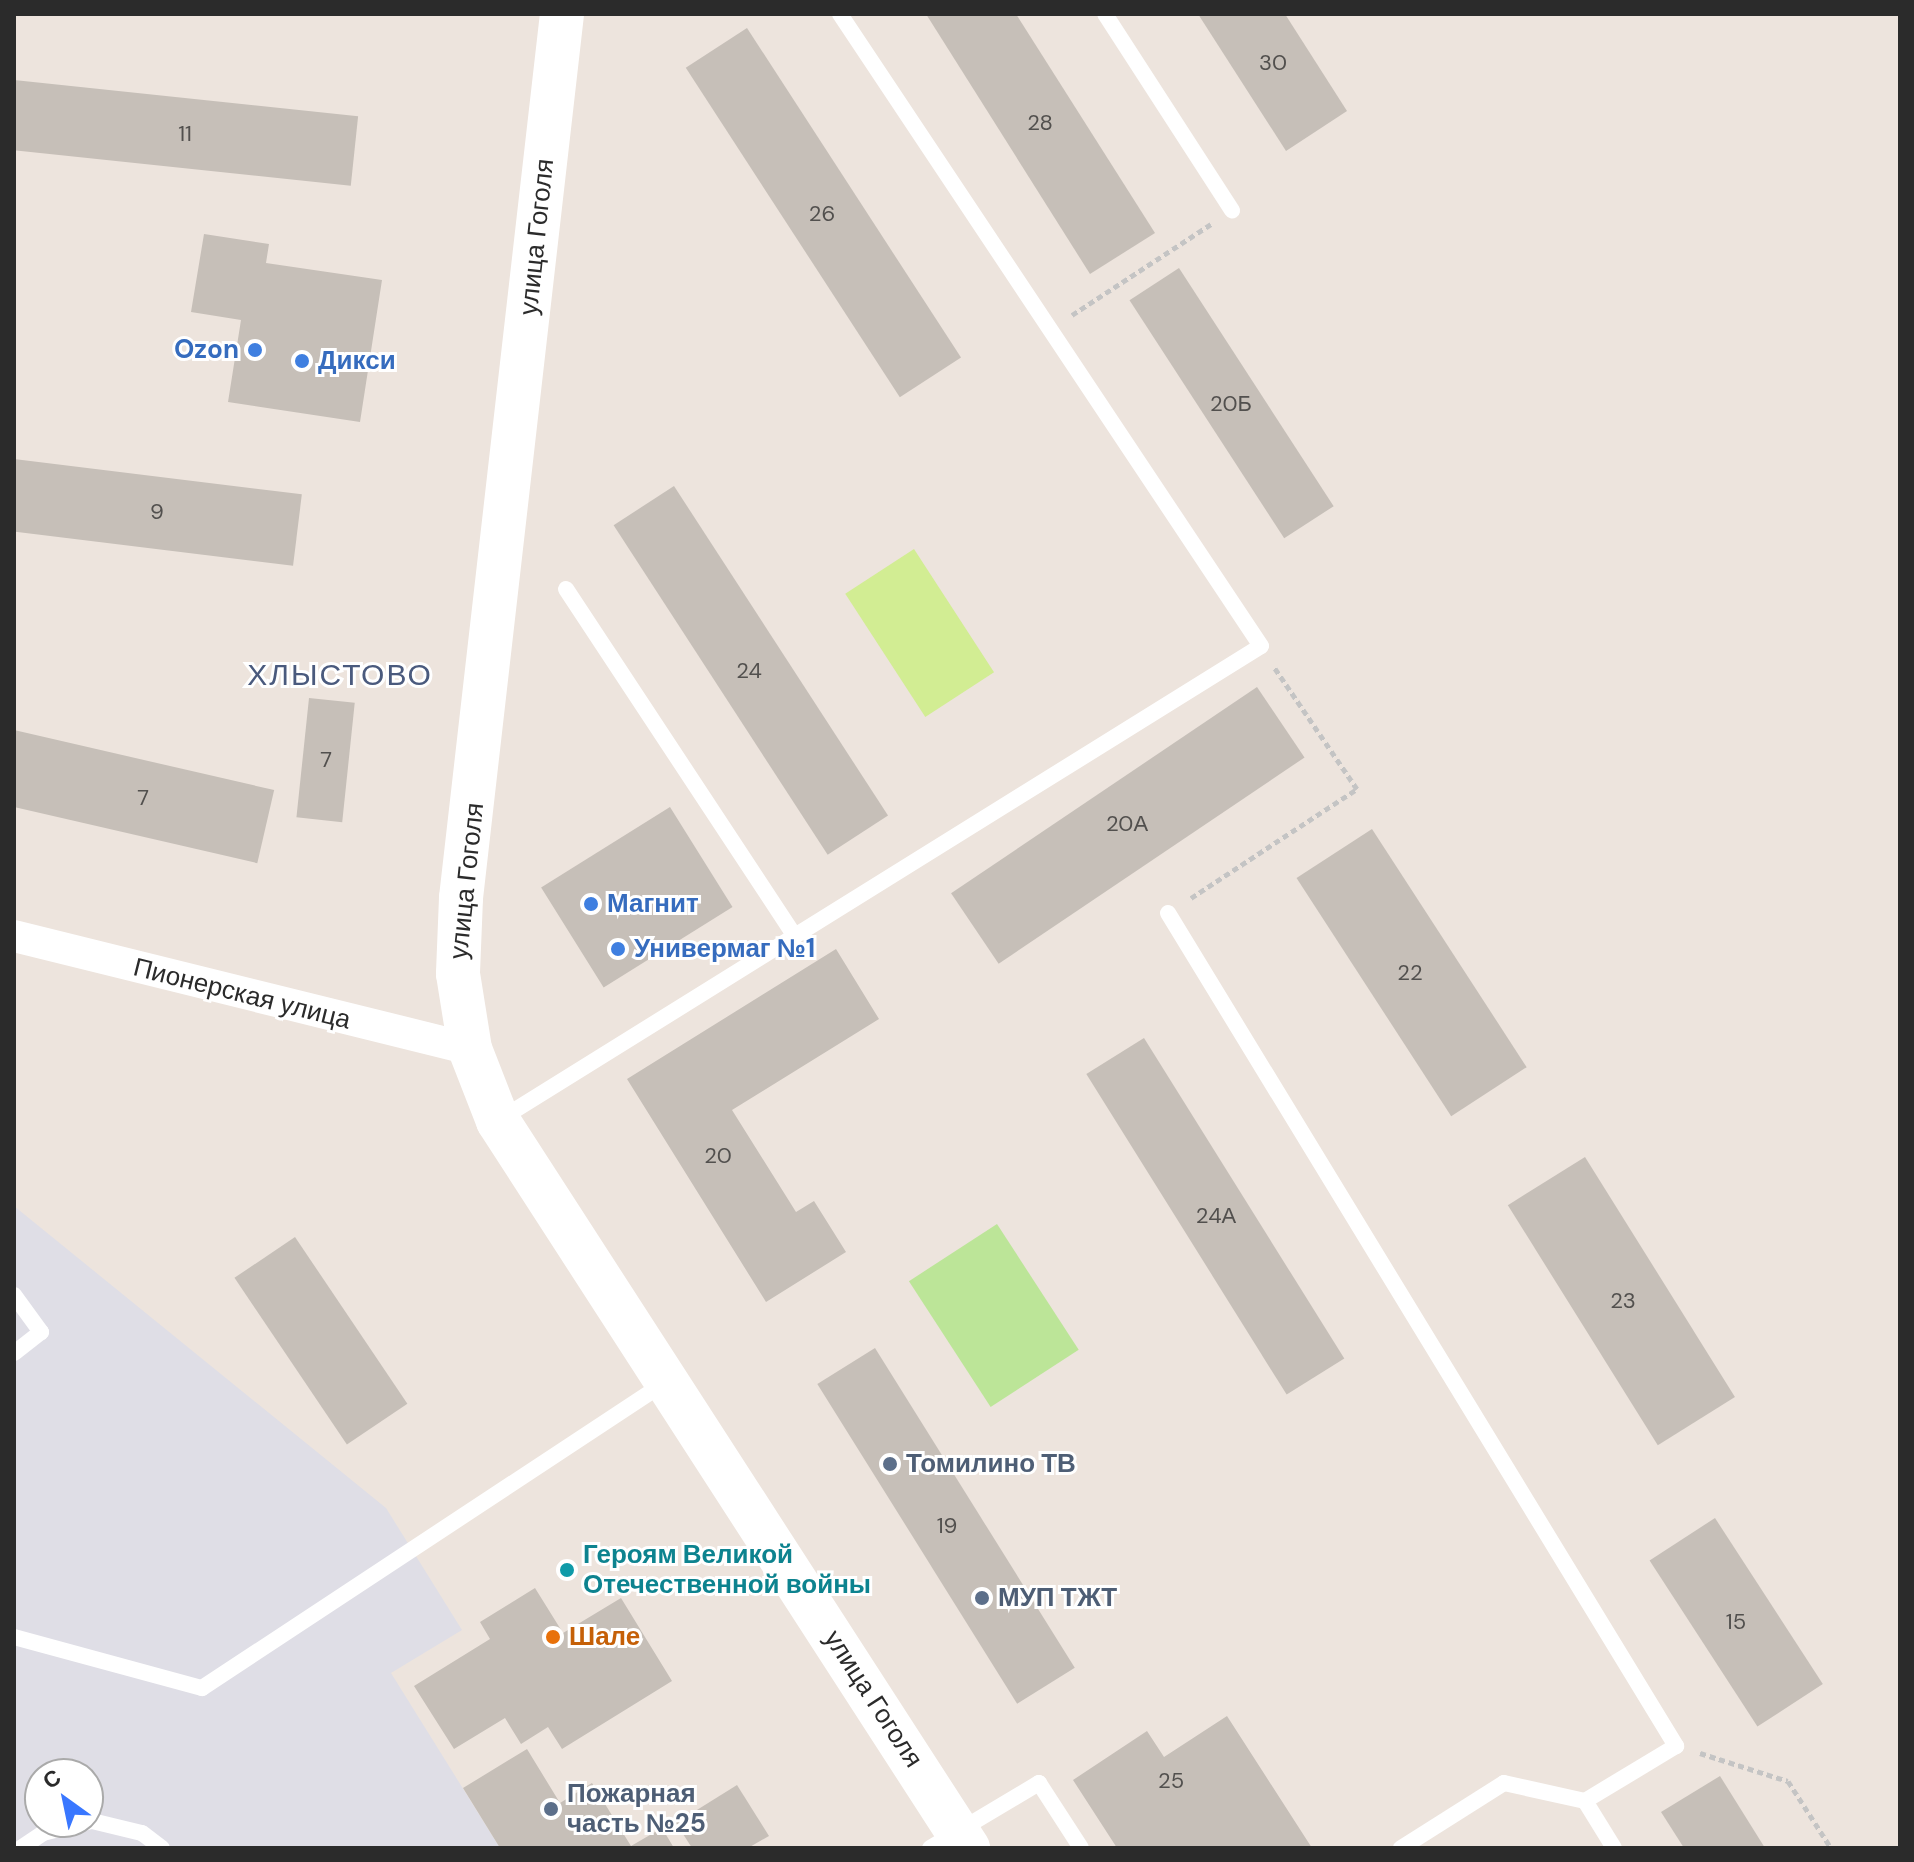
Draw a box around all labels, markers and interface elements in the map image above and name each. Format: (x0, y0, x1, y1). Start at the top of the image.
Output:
house number: 30 (1259, 50, 1287, 76)
house number: 28 (1027, 110, 1053, 136)
house number: 11 (178, 121, 192, 147)
street label: улица Гоголя (513, 157, 561, 317)
house number: 26 (809, 201, 835, 227)
place label: Ozon (174, 334, 239, 366)
marker: Ozon (246, 341, 264, 359)
place label: Дикси (318, 345, 396, 377)
marker: Дикси (293, 352, 311, 370)
house number: 20Б (1210, 391, 1252, 417)
house number: 9 (150, 499, 164, 525)
district label: ХЛЫСТОВО (247, 657, 433, 693)
house number: 24 (736, 658, 762, 684)
house number: 7 (320, 747, 332, 773)
house number: 7 (137, 785, 149, 811)
street label: улица Гоголя (443, 801, 491, 961)
house number: 20А (1106, 811, 1148, 837)
place label: Магнит (607, 888, 699, 920)
marker: Магнит (582, 895, 600, 913)
place label: Универмаг №1 (634, 933, 815, 965)
marker: Универмаг №1 (609, 940, 627, 958)
street label: Пионерская улица (130, 952, 354, 1036)
house number: 22 (1397, 960, 1423, 986)
house number: 20 (704, 1143, 732, 1169)
house number: 24А (1196, 1203, 1236, 1229)
house number: 23 (1610, 1288, 1636, 1314)
place label: Томилино ТВ (906, 1448, 1076, 1480)
marker: Томилино ТВ (881, 1455, 899, 1473)
house number: 19 (937, 1513, 957, 1539)
place label: Героям Великой Отечественной войны (583, 1539, 871, 1600)
marker: Героям Великой Отечественной войны (558, 1561, 576, 1579)
place label: МУП ТЖТ (998, 1582, 1117, 1614)
marker: МУП ТЖТ (973, 1589, 991, 1607)
house number: 15 (1726, 1609, 1746, 1635)
place label: Шале (569, 1621, 640, 1653)
street label: улица Гоголя (817, 1625, 929, 1773)
marker: Шале (544, 1628, 562, 1646)
north arrow (24, 1758, 104, 1838)
text: С (37, 1763, 66, 1796)
house number: 25 (1158, 1768, 1184, 1794)
place label: Пожарная часть №25 (567, 1778, 706, 1840)
marker: Пожарная часть №25 (542, 1800, 560, 1818)

